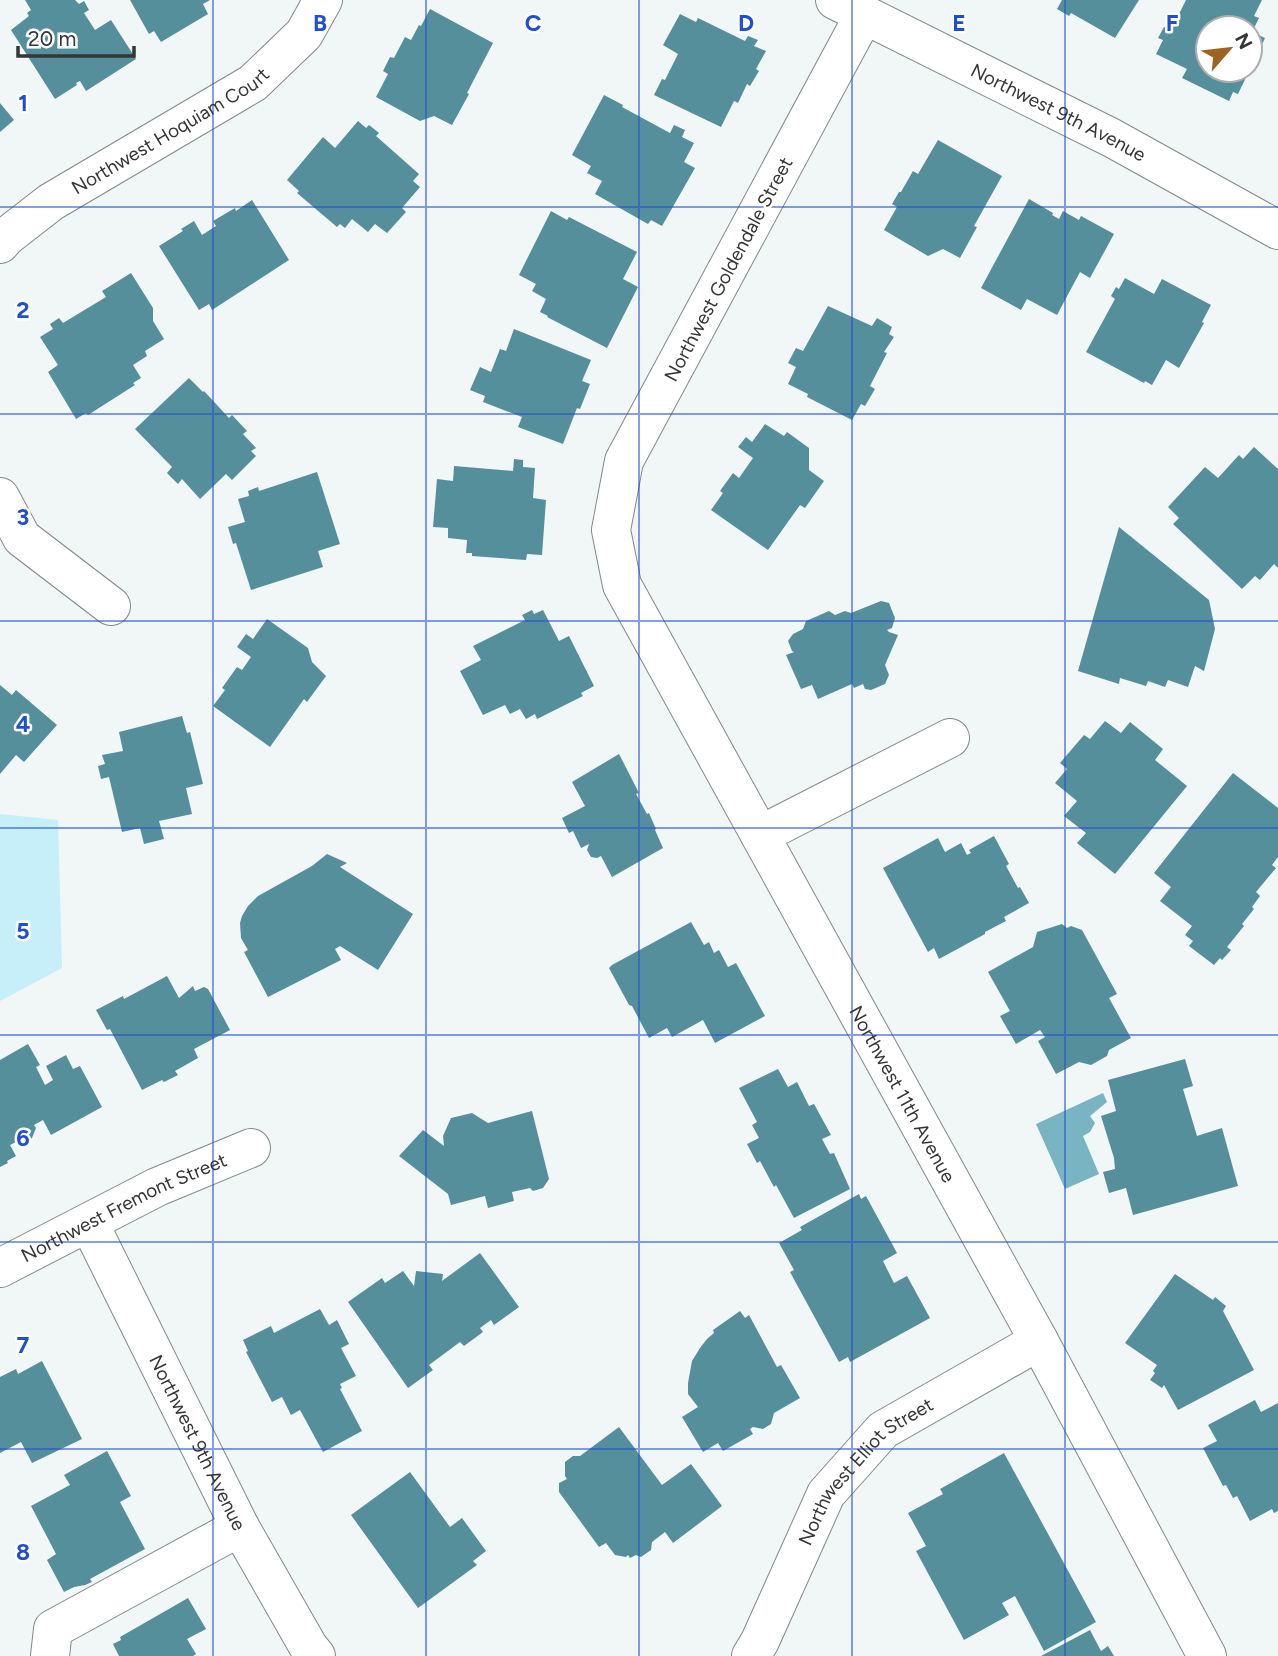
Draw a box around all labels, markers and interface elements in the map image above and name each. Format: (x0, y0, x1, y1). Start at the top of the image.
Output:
text: B (313, 9, 327, 37)
text: C (525, 9, 542, 37)
text: D (738, 9, 754, 37)
text: E (952, 9, 966, 37)
text: F (1166, 9, 1179, 37)
scale bar (18, 14, 133, 58)
north arrow (1194, 14, 1264, 84)
text: 20 m (28, 26, 76, 51)
text: N (1230, 29, 1257, 53)
street label: Northwest 9th Avenue (967, 59, 1150, 166)
street label: Northwest Hoquiam Court (67, 63, 274, 199)
text: 1 (18, 89, 28, 117)
street label: Northwest Goldendale Street (659, 153, 797, 385)
text: 2 (16, 296, 30, 324)
text: 3 (17, 503, 29, 531)
text: 4 (16, 710, 30, 738)
text: 5 (16, 917, 30, 945)
street label: Northwest 11th Avenue (844, 1002, 960, 1186)
text: 6 (16, 1124, 30, 1152)
street label: Northwest Fremont Street (17, 1148, 230, 1267)
text: 7 (17, 1331, 30, 1359)
street label: Northwest 9th Avenue (144, 1351, 251, 1534)
street label: Northwest Elliot Street (794, 1393, 937, 1549)
text: 8 (16, 1538, 30, 1566)

